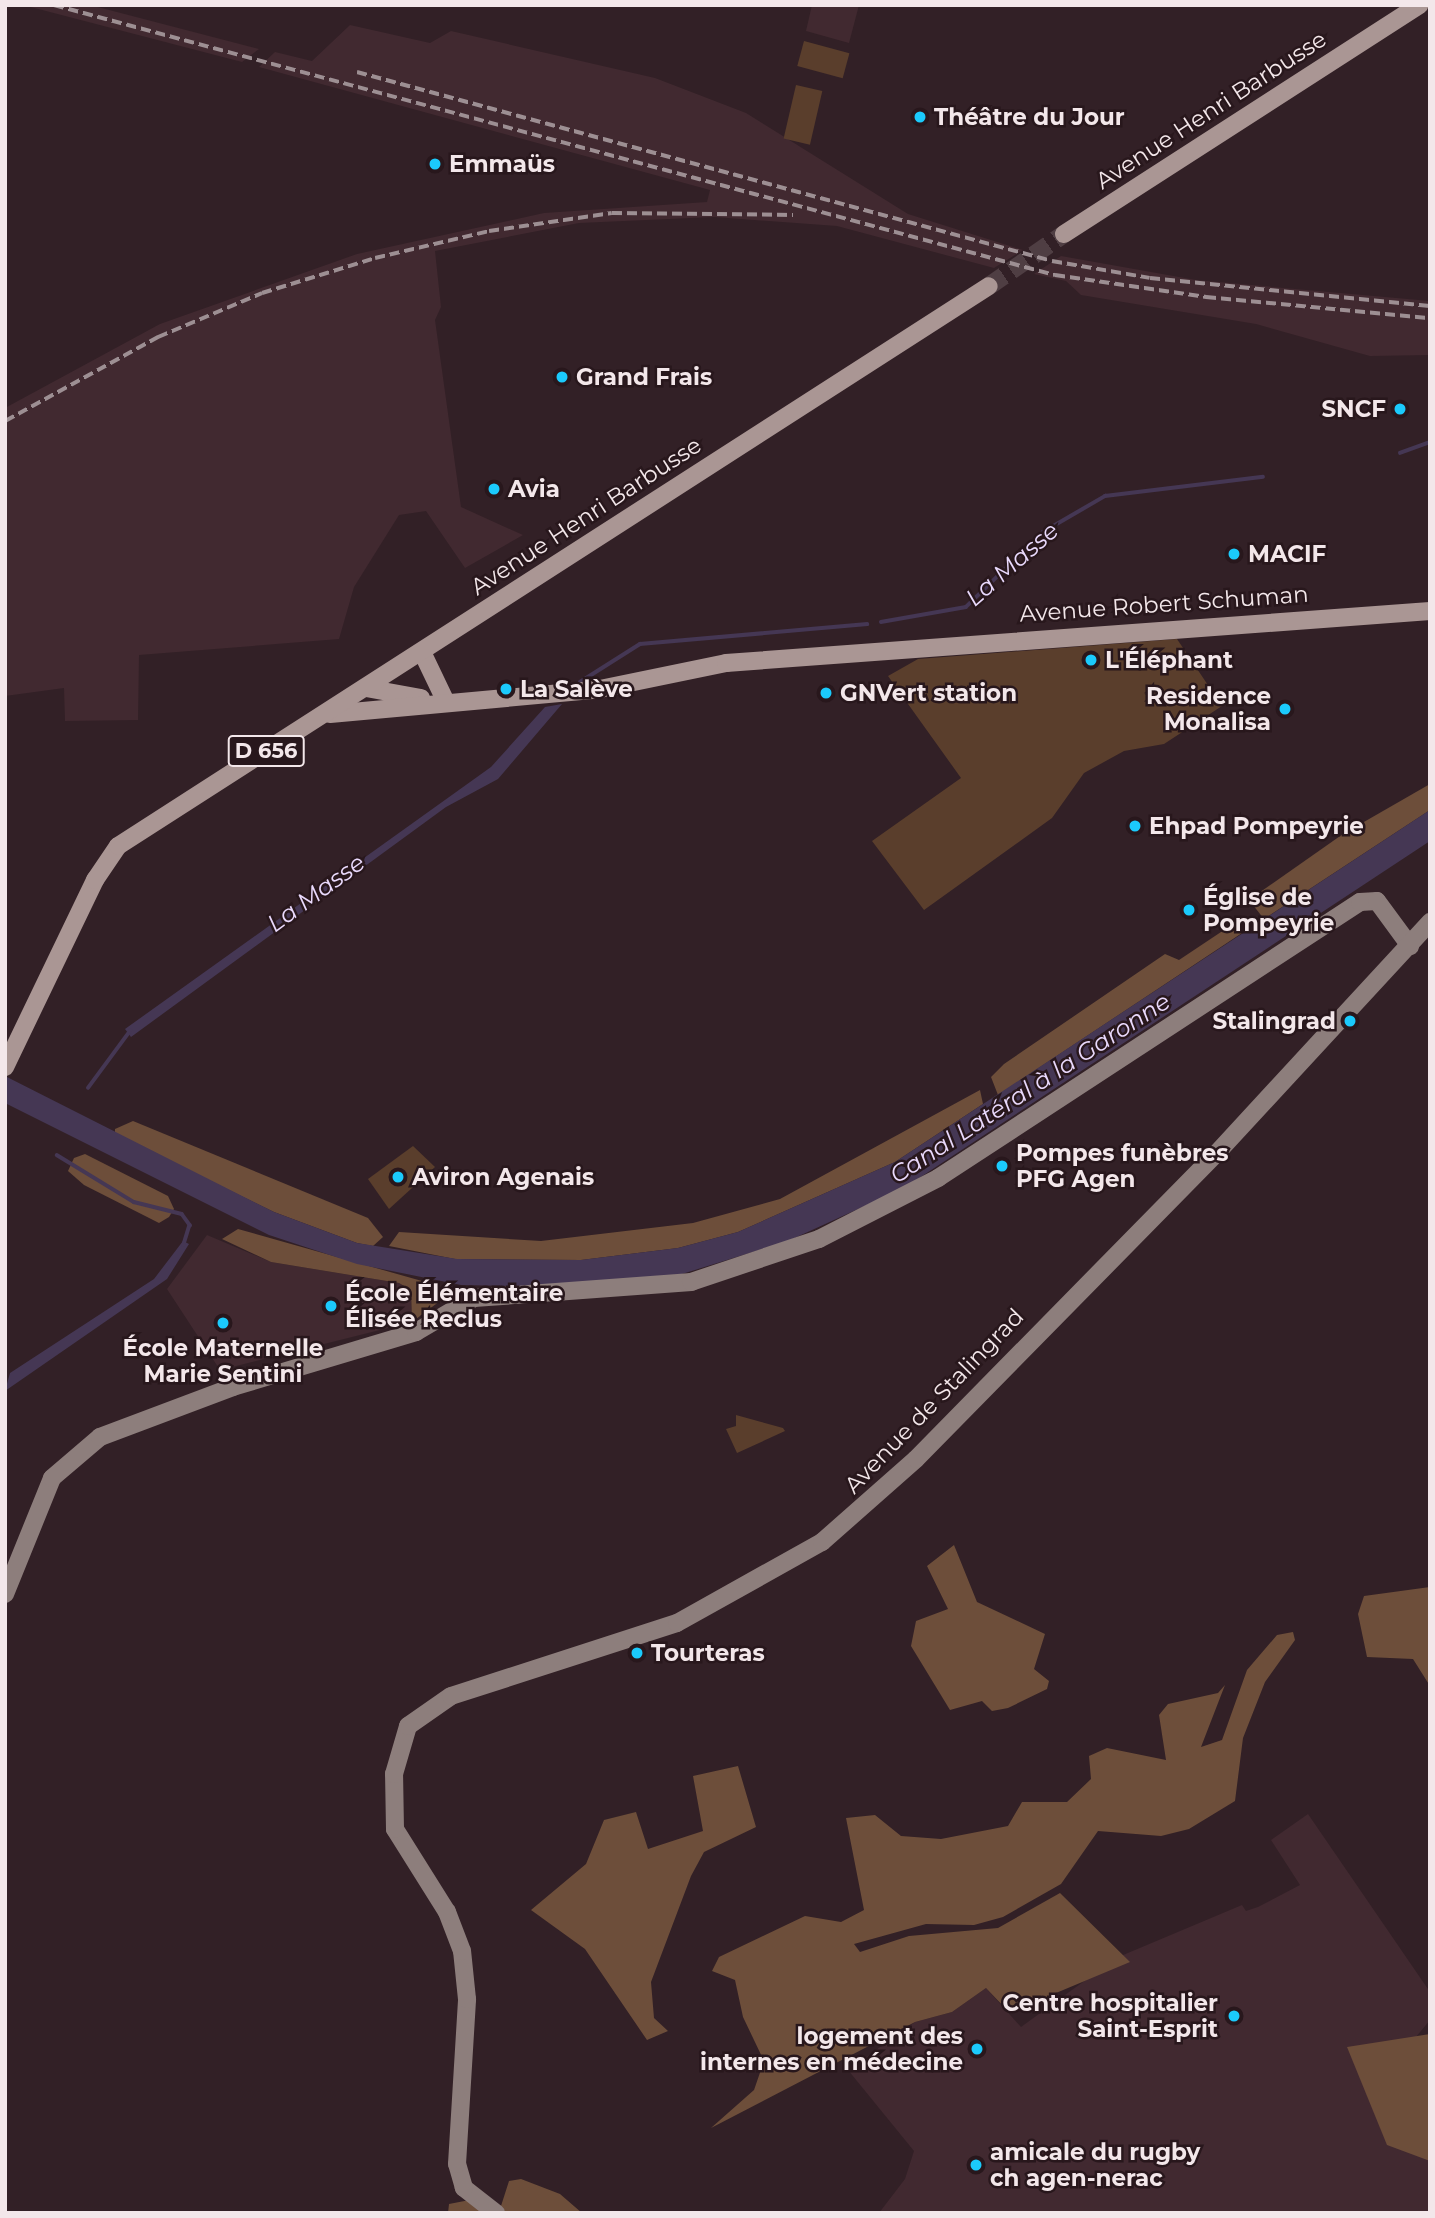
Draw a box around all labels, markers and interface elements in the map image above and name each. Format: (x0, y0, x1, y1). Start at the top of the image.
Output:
street label: Avenue Henri Barbusse (1090, 25, 1332, 195)
place label: Théâtre du Jour (934, 103, 1125, 131)
marker: Théâtre du Jour (912, 109, 928, 125)
place label: Emmaüs (449, 150, 555, 178)
marker: Emmaüs (427, 156, 443, 172)
place label: Grand Frais (576, 363, 712, 391)
marker: Grand Frais (554, 369, 570, 385)
place label: SNCF (1321, 395, 1386, 423)
marker: SNCF (1392, 401, 1408, 417)
street label: Avenue Henri Barbusse (465, 431, 707, 601)
place label: Avia (508, 475, 560, 503)
marker: Avia (486, 481, 502, 497)
water label: La Masse (960, 516, 1064, 612)
place label: MACIF (1248, 540, 1326, 568)
marker: MACIF (1226, 546, 1242, 562)
street label: Avenue Robert Schuman (1019, 580, 1309, 628)
place label: L'Éléphant (1105, 646, 1233, 674)
marker: L'Éléphant (1083, 652, 1099, 668)
place label: La Salève (520, 675, 633, 703)
place label: GNVert station (840, 679, 1017, 707)
marker: La Salève (498, 681, 514, 697)
place label: Residence Monalisa (1146, 682, 1271, 736)
marker: GNVert station (818, 685, 834, 701)
marker: Residence Monalisa (1277, 701, 1293, 717)
road number: D 656 (228, 734, 304, 768)
place label: Ehpad Pompeyrie (1149, 812, 1364, 840)
marker: Ehpad Pompeyrie (1127, 818, 1143, 834)
water label: La Masse (262, 848, 370, 938)
place label: Église de Pompeyrie (1203, 883, 1334, 937)
marker: Église de Pompeyrie (1181, 902, 1197, 918)
water label: Canal Latéral à la Garonne (884, 987, 1176, 1189)
place label: Stalingrad (1212, 1007, 1336, 1035)
marker: Stalingrad (1342, 1013, 1358, 1029)
place label: Pompes funèbres PFG Agen (1016, 1139, 1228, 1193)
marker: Pompes funèbres PFG Agen (994, 1158, 1010, 1174)
place label: Aviron Agenais (412, 1163, 594, 1191)
marker: Aviron Agenais (390, 1169, 406, 1185)
place label: École Élémentaire Élisée Reclus (345, 1279, 563, 1333)
marker: École Élémentaire Élisée Reclus (323, 1298, 339, 1314)
street label: Avenue de Stalingrad (839, 1303, 1029, 1499)
marker: École Maternelle Marie Sentini (215, 1315, 231, 1331)
place label: École Maternelle Marie Sentini (123, 1334, 323, 1388)
place label: Tourteras (651, 1639, 765, 1667)
marker: Tourteras (629, 1645, 645, 1661)
place label: Centre hospitalier Saint-Esprit (1003, 1989, 1218, 2043)
marker: Centre hospitalier Saint-Esprit (1224, 2006, 1244, 2026)
place label: logement des internes en médecine (700, 2022, 963, 2076)
marker: logement des internes en médecine (969, 2041, 985, 2057)
place label: amicale du rugby ch agen-nerac (990, 2138, 1200, 2192)
marker: amicale du rugby ch agen-nerac (968, 2157, 984, 2173)

